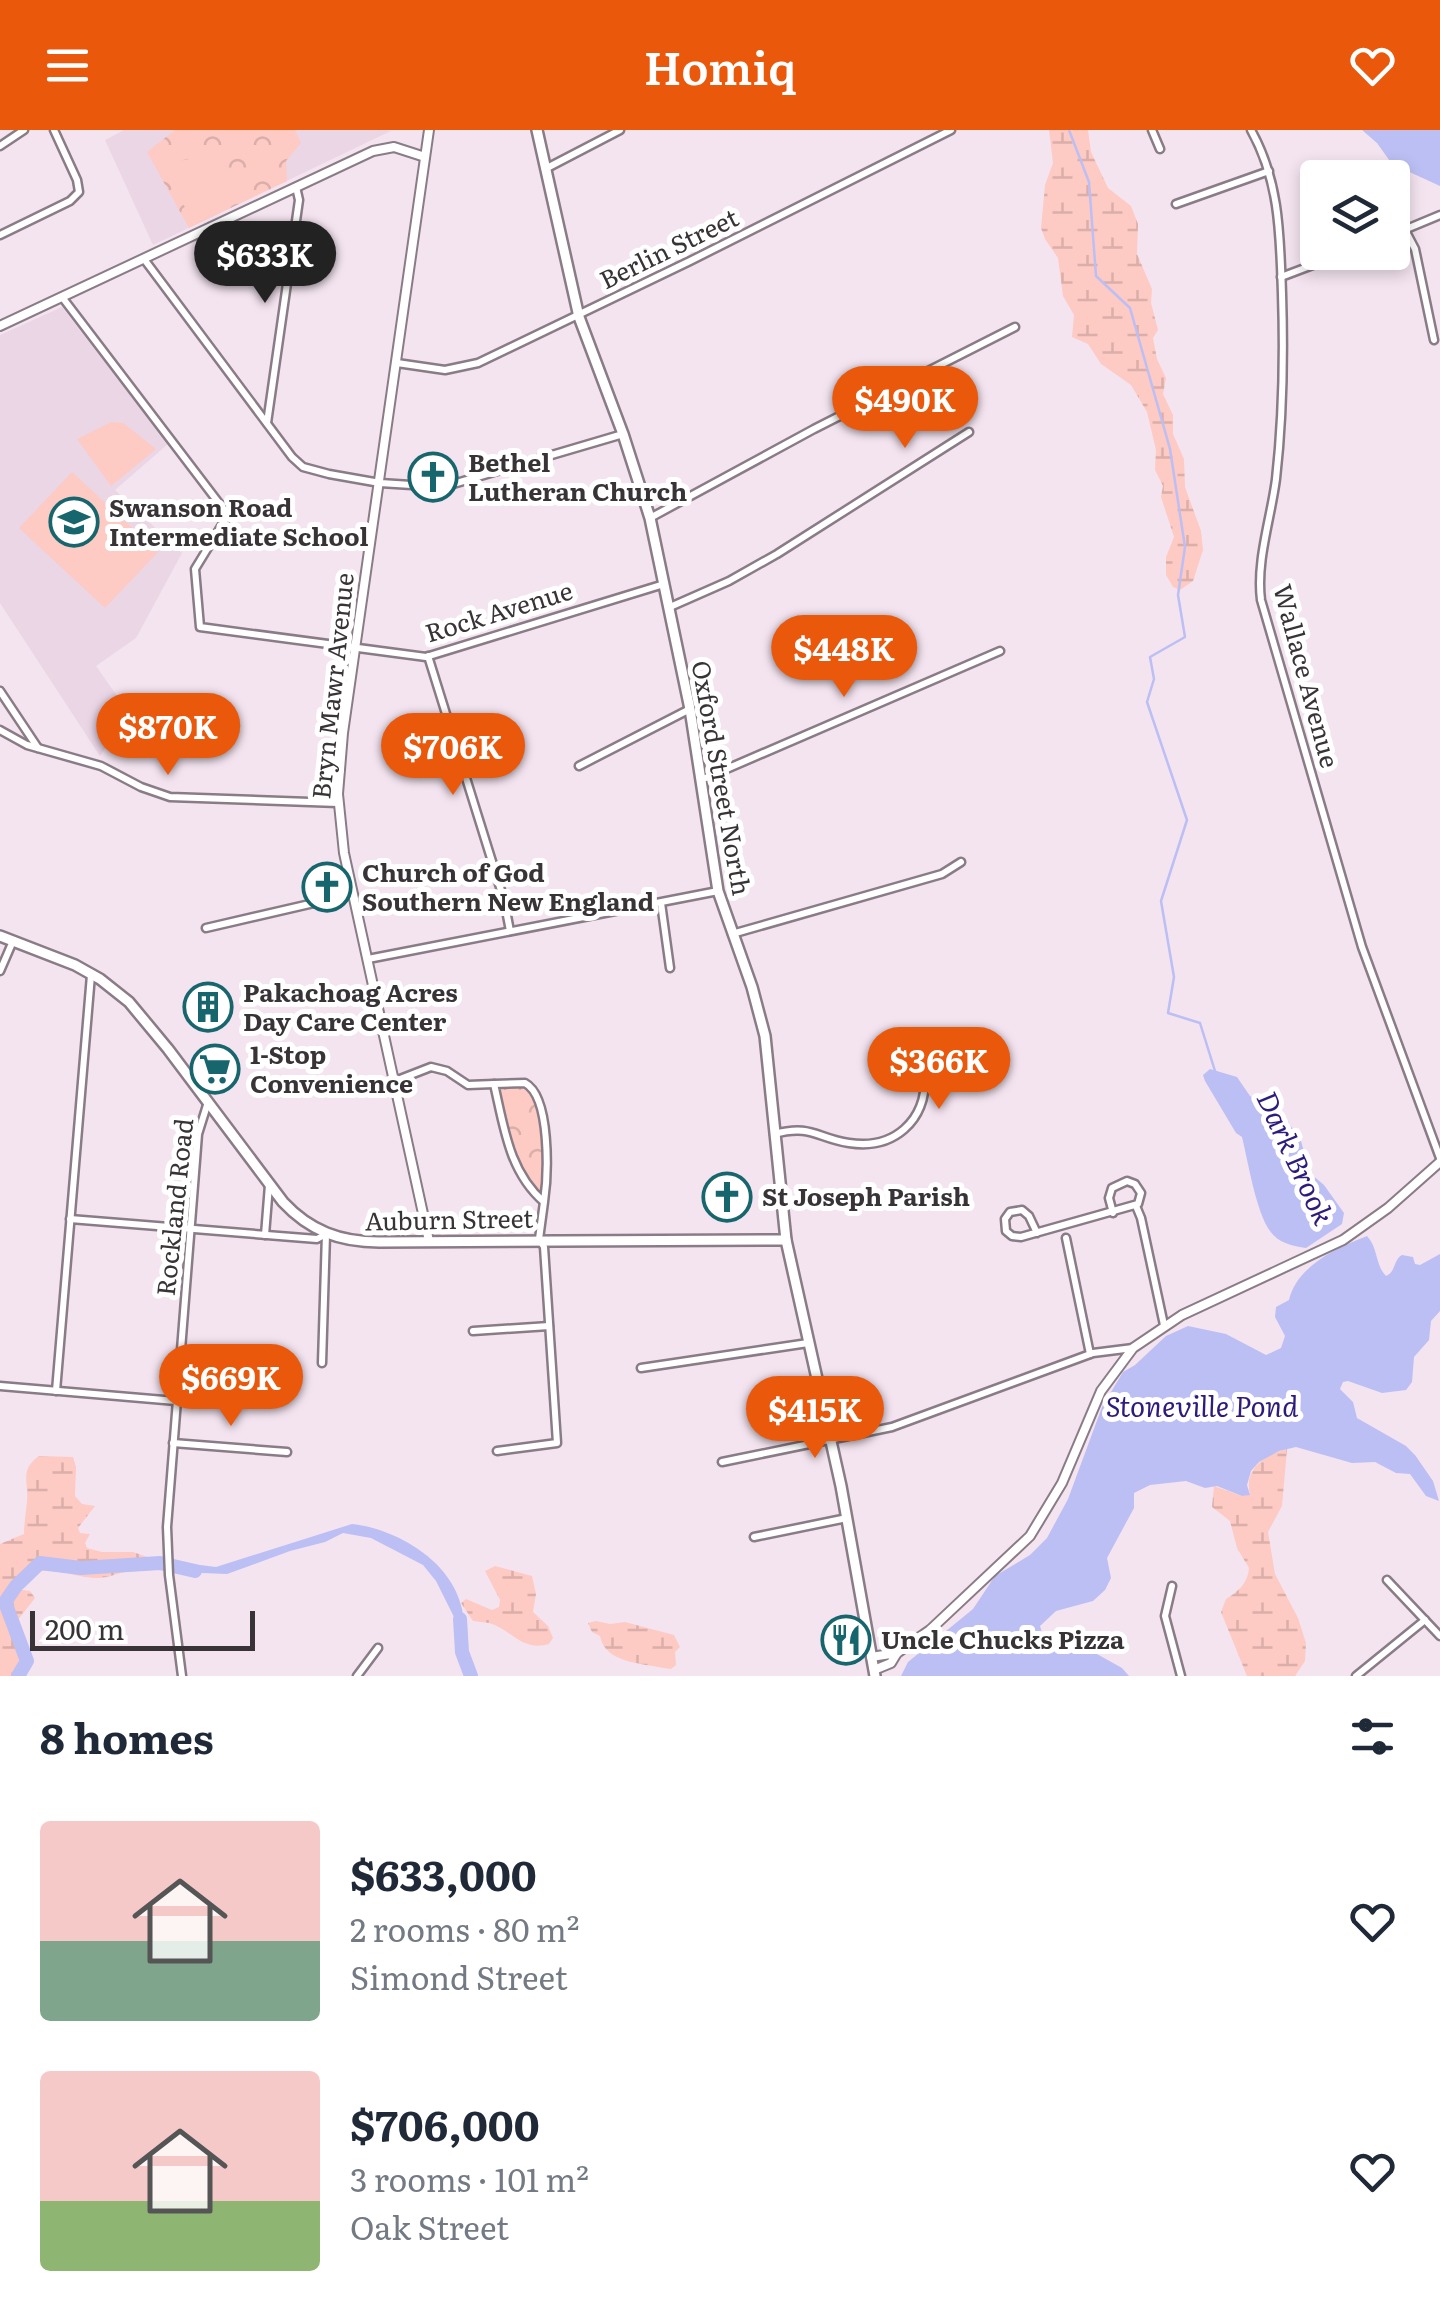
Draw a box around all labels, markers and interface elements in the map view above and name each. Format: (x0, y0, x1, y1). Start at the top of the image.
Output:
text: Homiq (644, 32, 796, 99)
icon: menu (40, 38, 95, 93)
icon: heart (1345, 38, 1400, 93)
map controls (1300, 160, 1410, 270)
button: layers (1300, 160, 1410, 270)
street label: Berlin Street (593, 198, 744, 297)
pin: $633K (195, 221, 335, 306)
text: $633K (216, 229, 314, 277)
pin: $490K (835, 366, 975, 451)
text: $490K (854, 374, 956, 422)
place label: Bethel Lutheran Church (468, 443, 687, 509)
church icon: Bethel Lutheran Church (407, 451, 459, 503)
place label: Swanson Road Intermediate School (109, 488, 368, 554)
school or university icon: Swanson Road Intermediate School (48, 496, 100, 548)
street label: Bryn Mawr Avenue (301, 571, 362, 801)
street label: Rock Avenue (420, 571, 577, 651)
street label: Wallace Avenue (1265, 580, 1350, 771)
pin: $448K (774, 615, 914, 700)
text: $448K (793, 623, 895, 671)
street label: Oxford Street North (684, 657, 761, 898)
pin: $870K (98, 693, 238, 778)
text: $870K (118, 701, 218, 749)
pin: $706K (383, 713, 523, 798)
text: $706K (403, 721, 503, 769)
place label: Church of God Southern New England (362, 853, 654, 919)
church icon: Church of God Southern New England (301, 861, 353, 913)
place label: Pakachoag Acres Day Care Center (243, 973, 458, 1039)
building icon: Pakachoag Acres Day Care Center (182, 981, 234, 1033)
pin: $366K (869, 1027, 1009, 1112)
place label: 1-Stop Convenience (250, 1035, 413, 1101)
text: $366K (889, 1035, 989, 1083)
supermarket icon: 1-Stop Convenience (189, 1043, 241, 1095)
water label: Dark Brook (1247, 1083, 1346, 1232)
street label: Rockland Road (146, 1116, 201, 1298)
church icon: St Joseph Parish (701, 1171, 753, 1223)
place label: St Joseph Parish (762, 1177, 970, 1214)
street label: Auburn Street (364, 1199, 534, 1238)
pin: $669K (161, 1344, 301, 1429)
text: $669K (181, 1352, 281, 1400)
pin: $415K (745, 1376, 885, 1461)
text: $415K (768, 1384, 862, 1432)
water label: Stoneville Pond (1106, 1384, 1298, 1426)
scale bar (30, 1606, 255, 1650)
text: 200 m (45, 1607, 124, 1649)
restaurant icon: Uncle Chucks Pizza (820, 1614, 872, 1666)
place label: Uncle Chucks Pizza (881, 1620, 1125, 1657)
text: 8 homes (40, 1705, 214, 1767)
icon: filters (1345, 1709, 1400, 1764)
text: $633,000 (350, 1842, 537, 1904)
icon: home (120, 1861, 240, 1981)
icon: heart (1345, 1894, 1400, 1949)
text: 2 rooms · 80 m² (350, 1904, 580, 1952)
text: Simond Street (350, 1952, 568, 2000)
text: $706,000 (350, 2092, 540, 2154)
icon: home (120, 2111, 240, 2231)
icon: heart (1345, 2144, 1400, 2199)
text: 3 rooms · 101 m² (350, 2154, 589, 2202)
text: Oak Street (350, 2202, 509, 2250)

